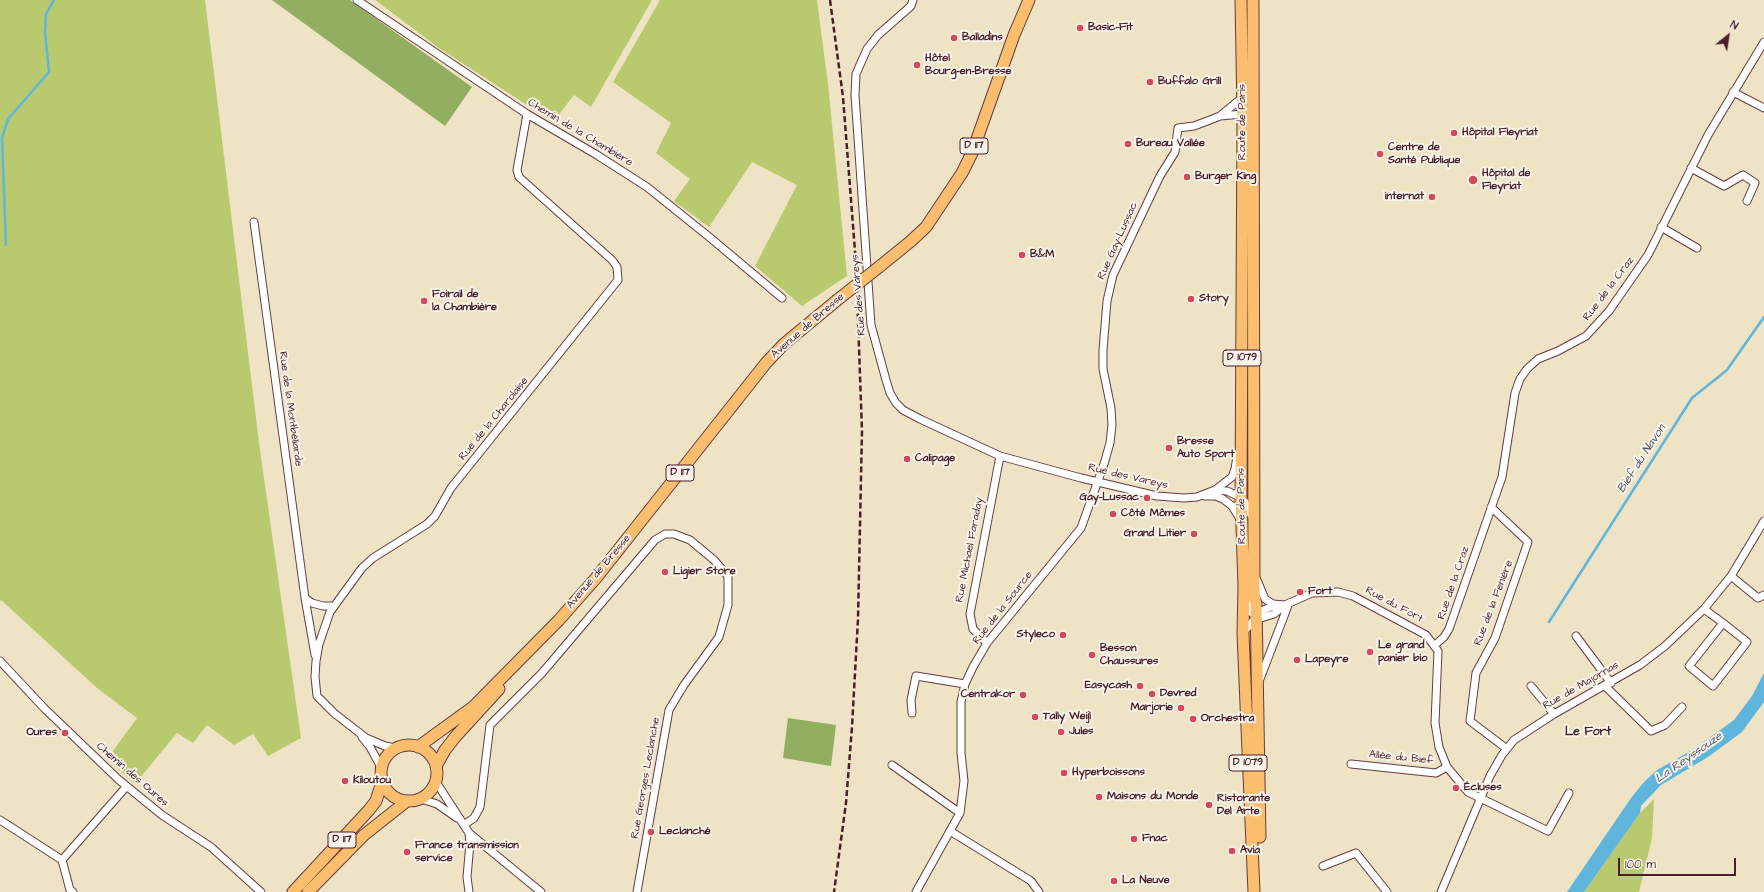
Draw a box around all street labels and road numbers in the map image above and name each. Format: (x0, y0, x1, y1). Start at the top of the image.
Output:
street label: Route de Paris (1236, 84, 1250, 160)
street label: Chemin de la Chambière (525, 96, 635, 170)
road number: D 117 (960, 138, 988, 154)
street label: Rue Gay-Lussac (1095, 200, 1141, 282)
street label: Rue des Vareys (849, 254, 869, 336)
street label: Rue de la Craz (1581, 255, 1637, 323)
street label: Avenue de Bresse (769, 291, 847, 361)
road number: D 1079 (1223, 350, 1261, 366)
street label: Rue de la Montbéliarde (275, 351, 305, 467)
street label: Rue de la Charolaise (456, 375, 532, 463)
street label: Rue des Vareys (1087, 461, 1169, 493)
road number: D 117 (666, 465, 694, 481)
street label: Route de Paris (1235, 468, 1249, 544)
street label: Rue Michael Faraday (953, 496, 987, 604)
street label: Avenue de Bresse (564, 532, 634, 612)
street label: Rue de la Craz (1435, 545, 1473, 621)
street label: Rue de la Fenière (1472, 559, 1516, 647)
street label: Rue de la Source (970, 569, 1036, 647)
street label: Rue du Fort (1363, 584, 1425, 626)
street label: Rue de Majornas (1541, 659, 1621, 713)
street label: Rue Georges Leclanche (629, 716, 663, 840)
street label: Chemin des Oures (93, 740, 171, 810)
street label: Allée du Bief (1368, 748, 1434, 768)
road number: D 1079 (1229, 755, 1267, 771)
road number: D 117 (328, 832, 356, 848)

